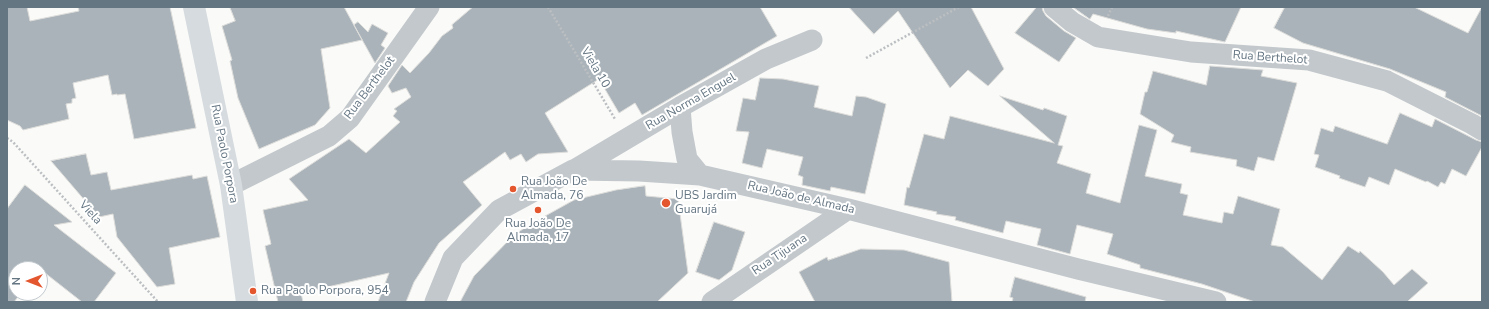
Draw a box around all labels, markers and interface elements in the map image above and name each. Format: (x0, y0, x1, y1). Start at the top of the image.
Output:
street label: Viela 10 (577, 45, 613, 91)
street label: Rua Berthelot (1232, 48, 1308, 68)
street label: Rua Berthelot (342, 54, 398, 122)
street label: Rua Norma Enguel (644, 70, 738, 134)
street label: Rua Paolo Porpora (207, 103, 241, 205)
place label: Rua João De Almada, 76 (521, 175, 587, 203)
street label: Rua João de Almada (746, 179, 856, 217)
marker: Rua João De Almada, 76 (508, 184, 518, 194)
place label: UBS Jardim Guarujá (675, 189, 737, 217)
marker: UBS Jardim Guarujá (660, 197, 672, 209)
street label: Viela (75, 198, 105, 228)
marker: Rua João De Almada, 17 (533, 205, 543, 215)
place label: Rua João De Almada, 17 (505, 217, 571, 245)
street label: Rua Tijuana (750, 231, 810, 279)
north arrow (8, 261, 48, 301)
text: N (9, 277, 24, 285)
place label: Rua Paolo Porpora, 954 (261, 284, 389, 298)
marker: Rua Paolo Porpora, 954 (248, 286, 258, 296)

